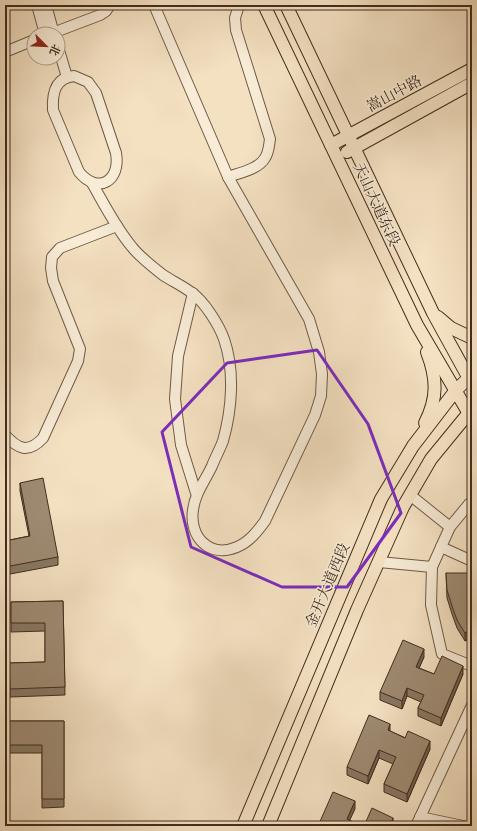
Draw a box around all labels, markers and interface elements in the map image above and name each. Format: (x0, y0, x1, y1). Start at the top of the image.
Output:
north arrow (26, 26, 66, 66)
text: 北 (47, 42, 64, 58)
street label: 嵩山中路 (363, 71, 425, 115)
street label: 天山大道东段 (349, 159, 405, 249)
street label: 金开大道西段 (301, 540, 353, 630)

